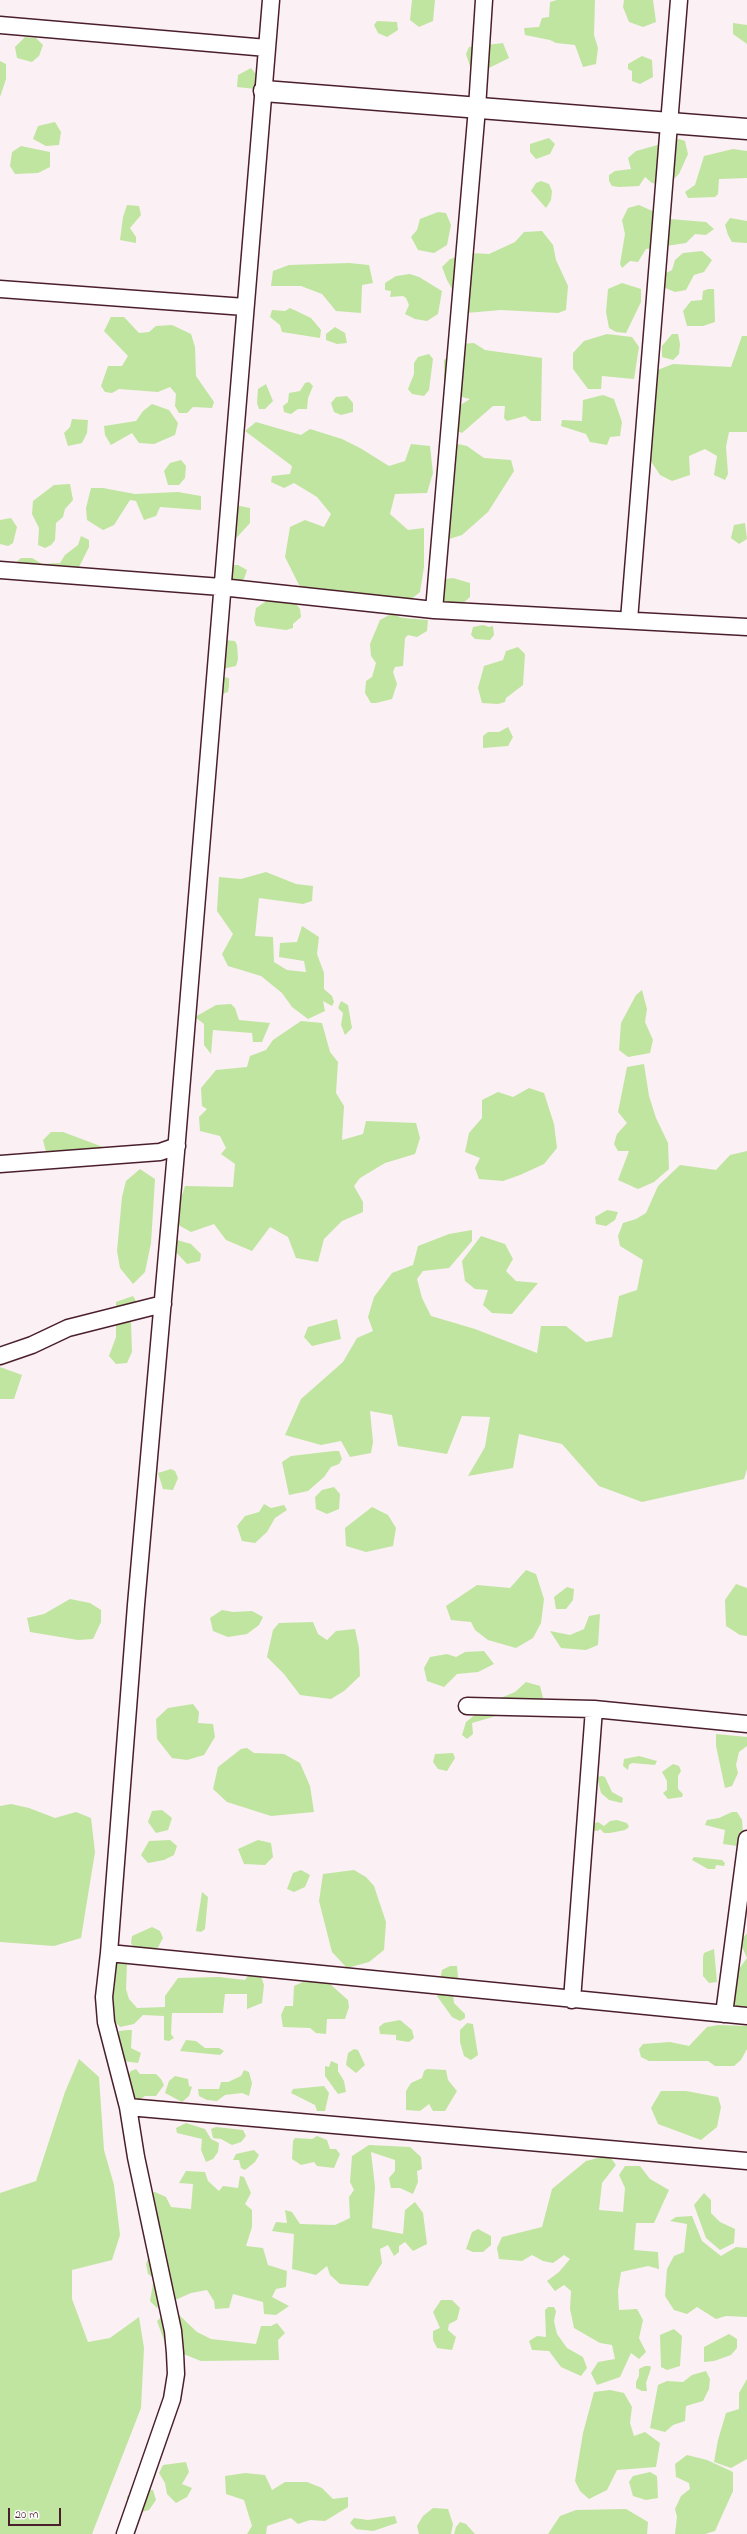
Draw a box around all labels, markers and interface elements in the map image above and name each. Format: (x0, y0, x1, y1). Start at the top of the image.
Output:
scale bar (10, 2500, 63, 2526)
text: 20 m (15, 2506, 38, 2524)

